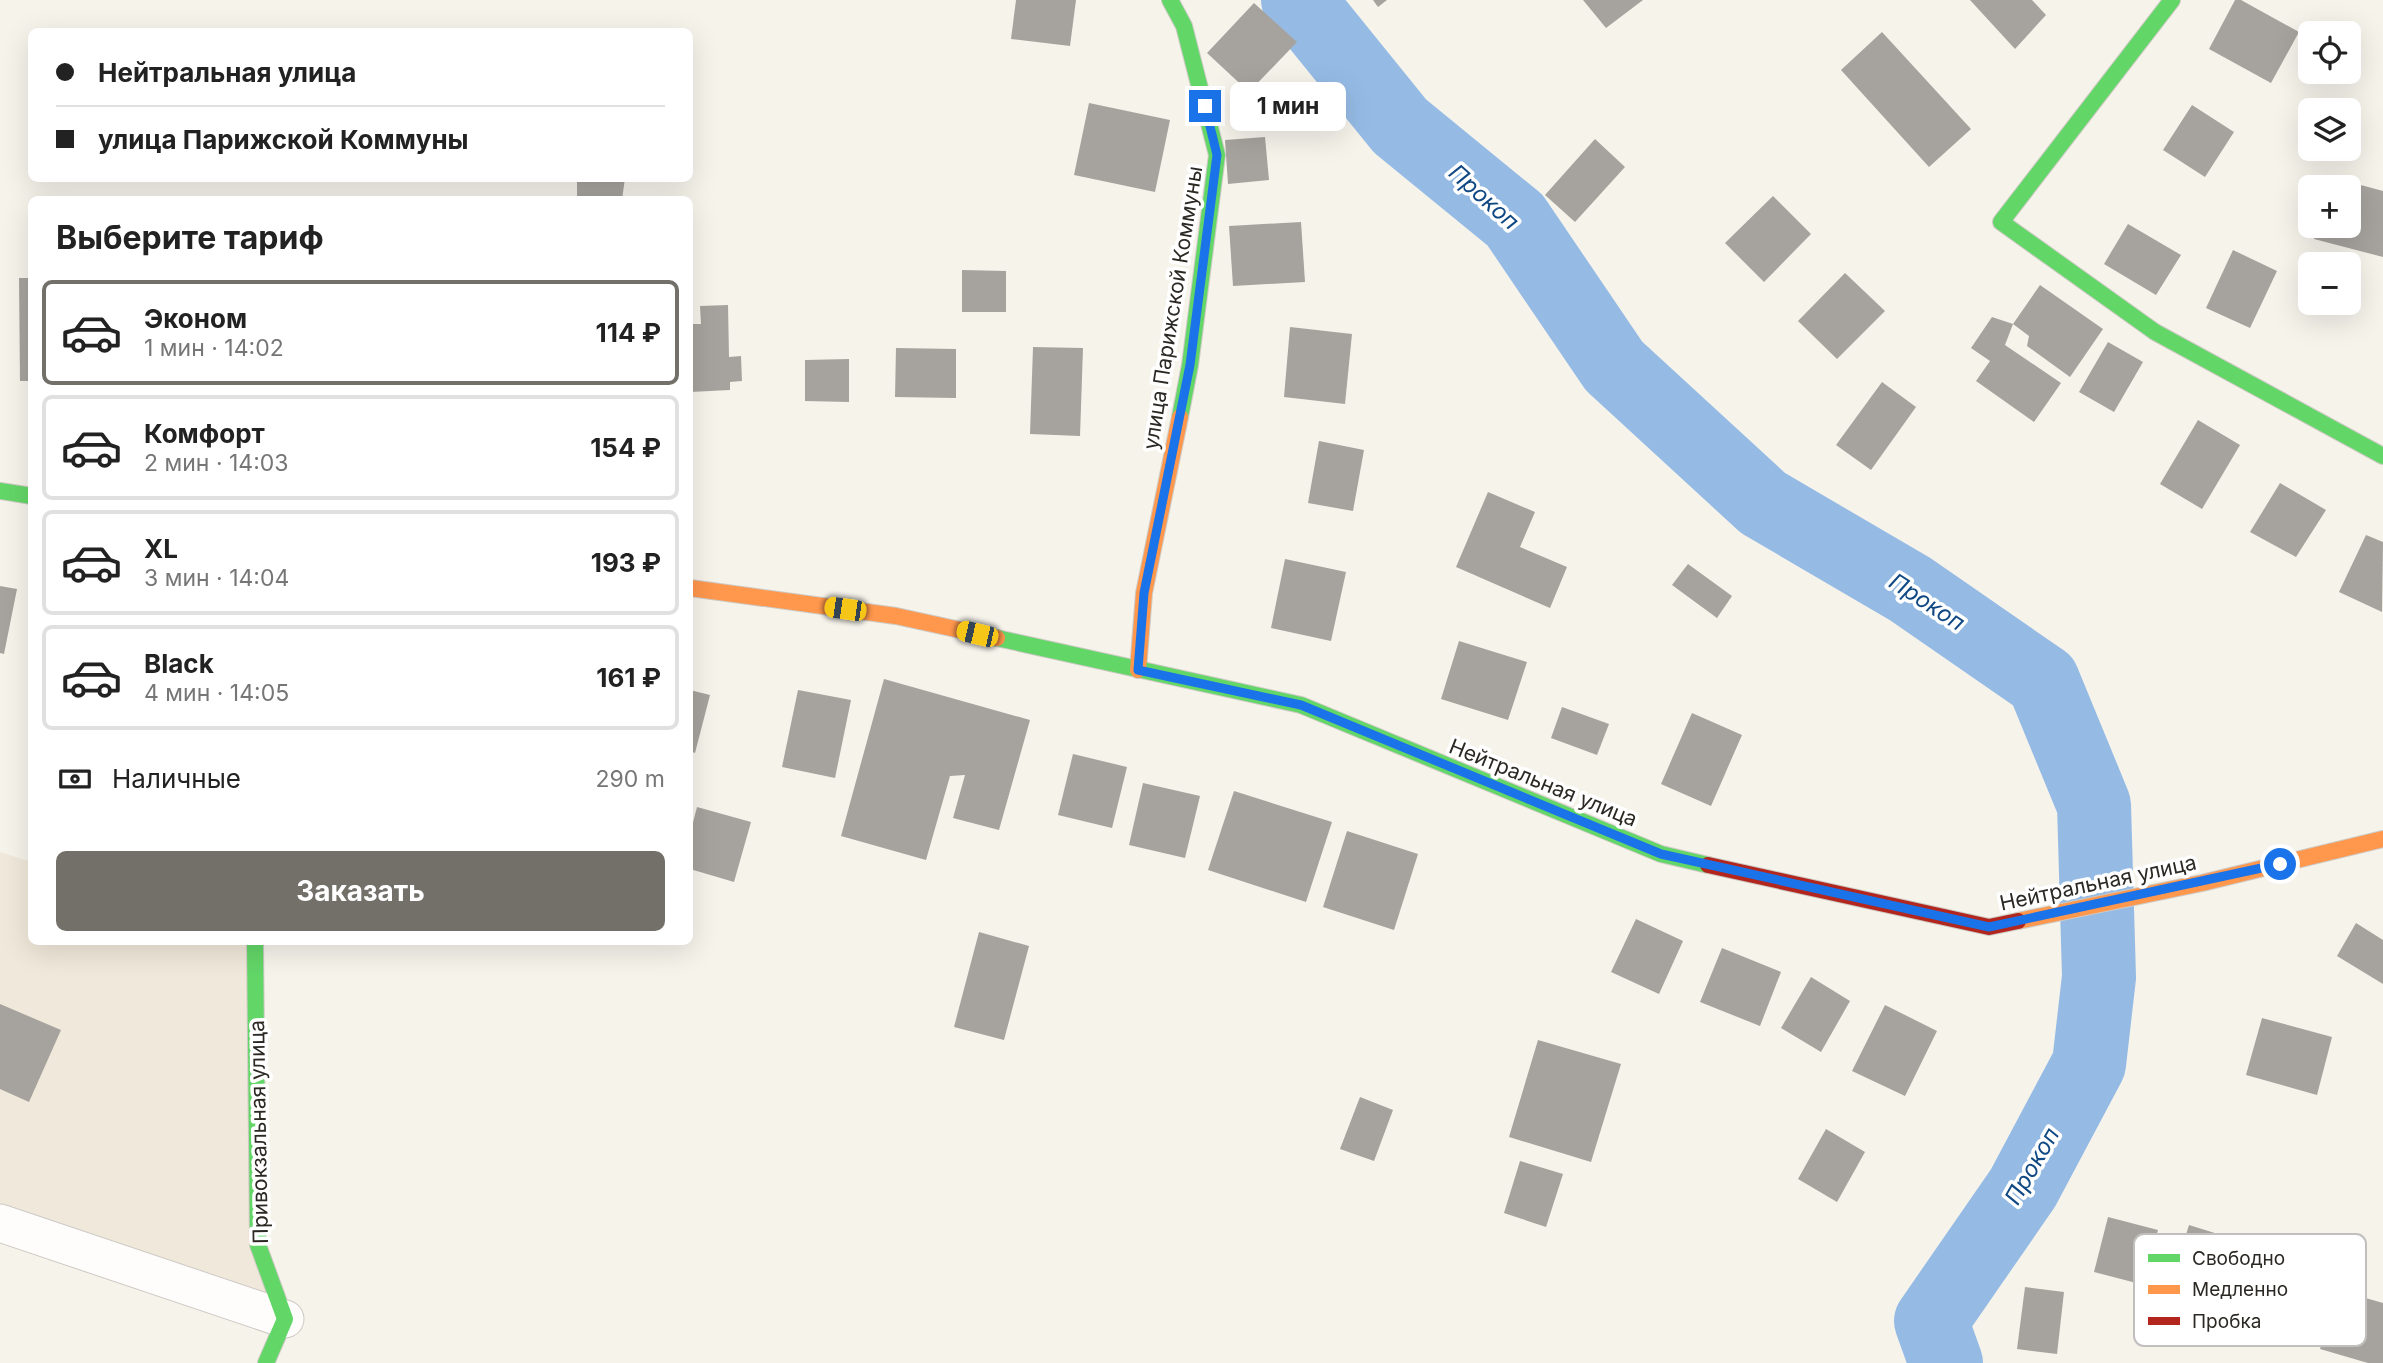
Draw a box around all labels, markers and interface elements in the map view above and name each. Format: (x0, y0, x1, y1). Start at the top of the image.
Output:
map controls (2298, 21, 2361, 315)
button: locate (2298, 21, 2361, 84)
text: Нейтральная улица (98, 57, 356, 88)
callout: 1 мин (1230, 82, 1345, 130)
route end (1189, 90, 1221, 122)
text: 1 мин (1257, 92, 1319, 120)
button: layers (2298, 98, 2361, 161)
text: улица Парижской Коммуны (98, 124, 469, 155)
water label: Прокоп (1443, 158, 1525, 236)
street label: улица Парижской Коммуны (1138, 164, 1207, 451)
button: + (2298, 175, 2361, 238)
text: Выберите тариф (56, 218, 324, 257)
button: − (2298, 252, 2361, 315)
icon: car (60, 301, 123, 364)
text: Эконом (144, 303, 247, 334)
text: 114 ₽ (596, 317, 661, 348)
text: 1 мин · 14:02 (144, 334, 284, 362)
icon: car (60, 416, 123, 479)
text: Комфорт (144, 418, 265, 449)
text: 154 ₽ (590, 432, 661, 463)
text: 2 мин · 14:03 (144, 449, 289, 477)
icon: car (60, 531, 123, 594)
text: XL (144, 533, 178, 564)
text: 193 ₽ (591, 547, 661, 578)
text: 3 мин · 14:04 (144, 564, 289, 592)
water label: Прокоп (1884, 567, 1970, 637)
car (823, 596, 868, 622)
car (955, 619, 1000, 649)
icon: car (60, 646, 123, 709)
text: Black (144, 648, 214, 679)
text: 161 ₽ (596, 662, 661, 693)
text: 4 мин · 14:05 (144, 679, 289, 707)
street label: Нейтральная улица (1446, 733, 1641, 832)
icon: cash (56, 760, 94, 798)
text: Наличные (112, 763, 241, 794)
text: 290 m (596, 765, 665, 793)
route start (2264, 848, 2296, 880)
street label: Нейтральная улица (1997, 849, 2199, 916)
button: Заказать (56, 851, 665, 931)
street label: Привокзальная улица (244, 1020, 273, 1244)
water label: Прокоп (1999, 1122, 2065, 1210)
legend (2134, 1234, 2366, 1346)
text: Свободно (2192, 1247, 2285, 1270)
text: Медленно (2192, 1278, 2288, 1301)
text: Пробка (2192, 1310, 2261, 1333)

